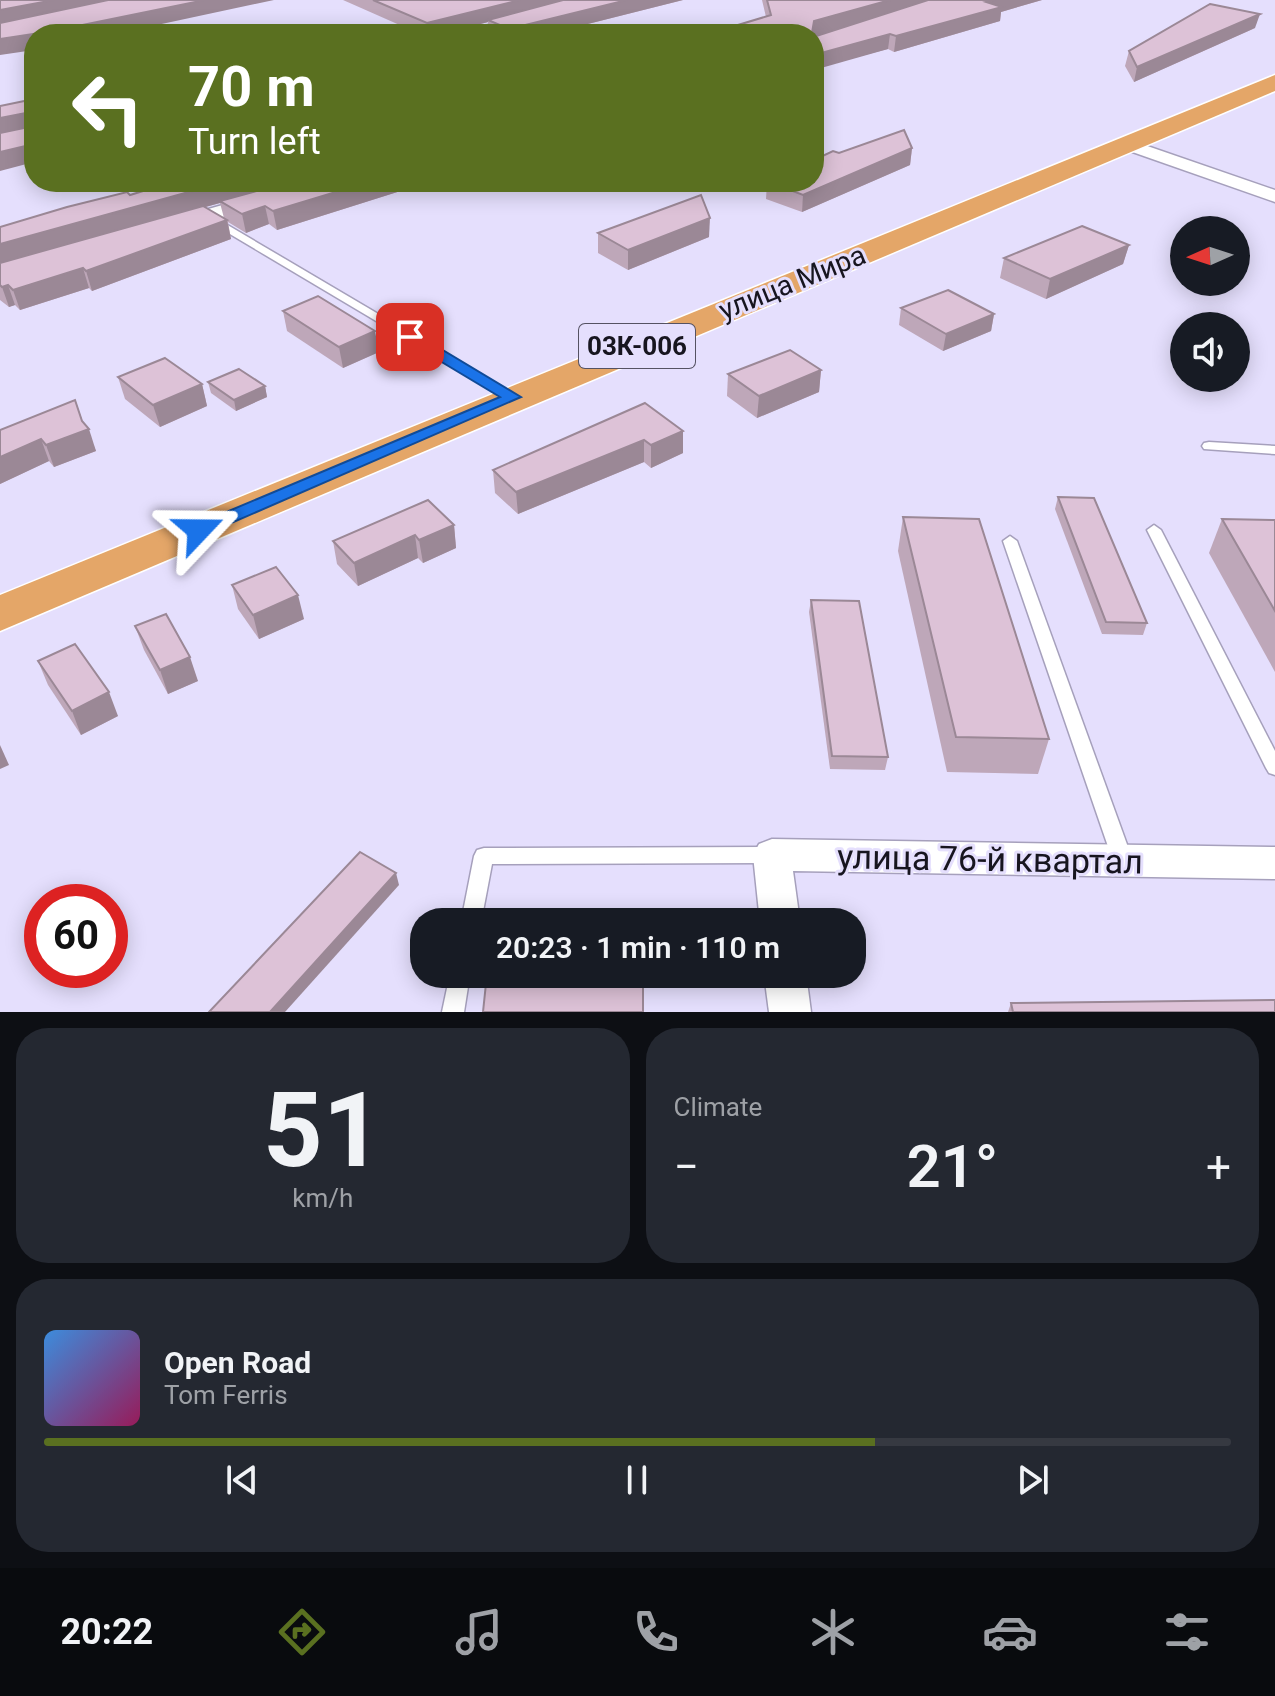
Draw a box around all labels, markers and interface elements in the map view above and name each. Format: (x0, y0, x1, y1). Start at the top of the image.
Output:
text: 70 m (188, 54, 315, 120)
icon: left (56, 56, 160, 160)
text: Turn left (188, 121, 321, 163)
north arrow (1170, 216, 1250, 296)
map controls (1170, 216, 1250, 392)
street label: улица Мира (714, 238, 870, 327)
pin (376, 303, 444, 371)
button: sound (1170, 312, 1250, 392)
icon: arrive (388, 315, 432, 359)
road number: 03К-006 (579, 324, 695, 368)
position arrow (157, 488, 241, 572)
street label: улица 76-й квартал (837, 836, 1143, 882)
speed limit sign: 60 (24, 884, 128, 988)
text: 20:23 · 1 min · 110 m (496, 930, 780, 965)
text: 51 (263, 1070, 382, 1191)
text: Climate (674, 1092, 762, 1122)
text: 21° (906, 1131, 998, 1202)
text: − (674, 1141, 699, 1193)
text: + (1206, 1141, 1231, 1193)
text: km/h (292, 1183, 353, 1213)
text: Open Road (164, 1345, 311, 1380)
text: Tom Ferris (164, 1380, 288, 1410)
icon: previous (220, 1458, 264, 1502)
icon: pause (615, 1458, 659, 1502)
icon: next (1011, 1458, 1055, 1502)
icon: directions (274, 1604, 330, 1660)
icon: music (451, 1604, 507, 1660)
icon: phone (628, 1604, 684, 1660)
icon: climate (805, 1604, 861, 1660)
icon: car (982, 1604, 1038, 1660)
icon: filters (1159, 1604, 1215, 1660)
text: 20:22 (60, 1611, 153, 1653)

